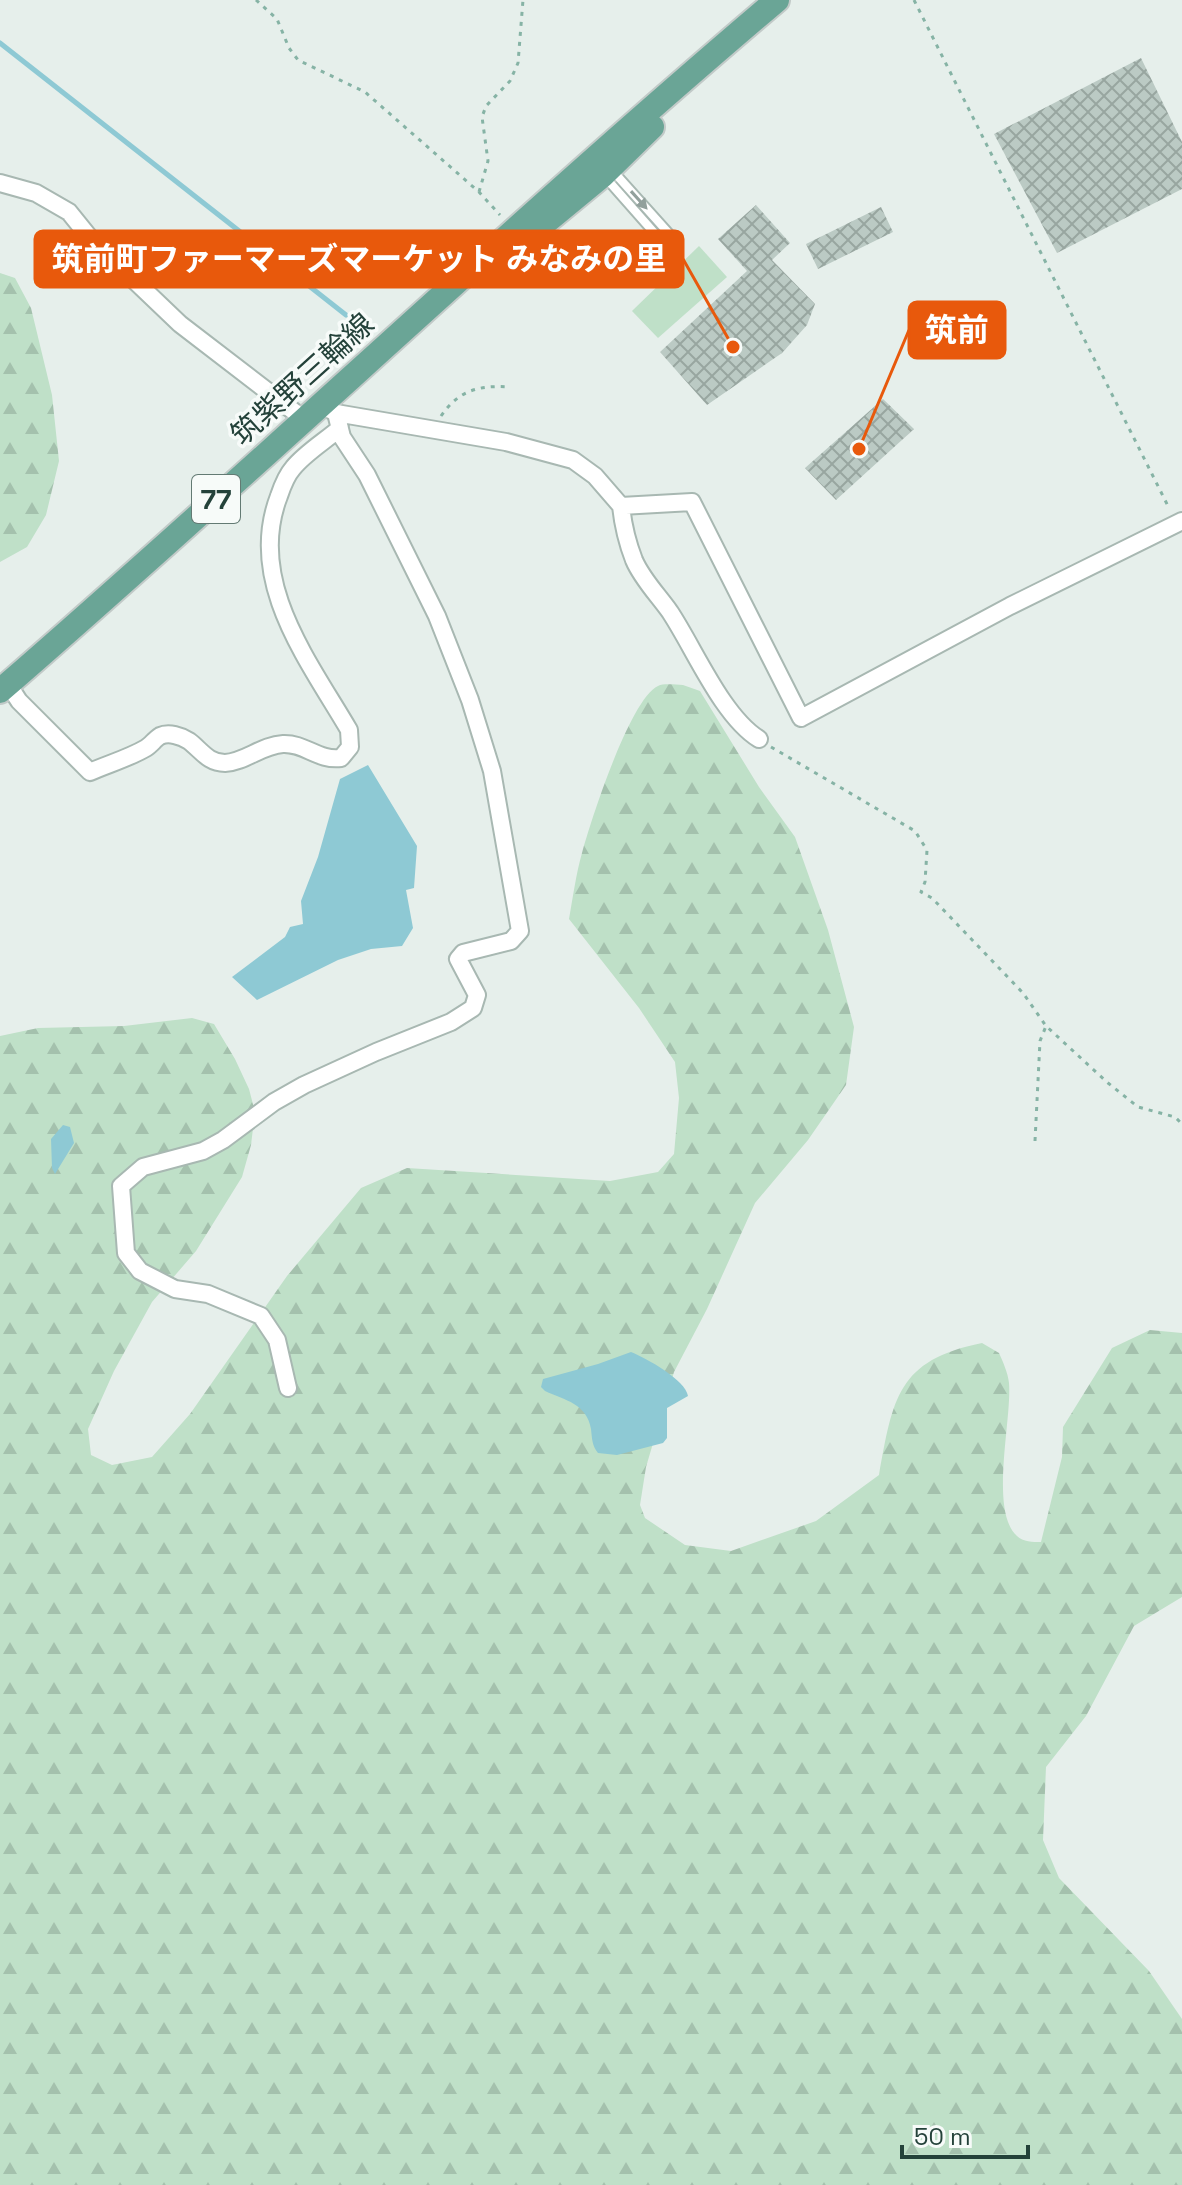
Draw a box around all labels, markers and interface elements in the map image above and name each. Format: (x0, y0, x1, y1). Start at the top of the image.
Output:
one-way arrow (630, 190, 647, 210)
callout: 筑前町ファーマーズマーケット みなみの里 (35, 231, 683, 287)
text: 筑前町ファーマーズマーケット みなみの里 (52, 239, 666, 279)
callout: 筑前 (909, 302, 1005, 358)
street label: 筑紫野三輪線 (222, 304, 382, 454)
text: 筑前 (925, 310, 989, 350)
road number: 77 (192, 475, 240, 523)
scale bar (902, 2109, 1028, 2159)
text: 50 m (914, 2121, 971, 2152)

